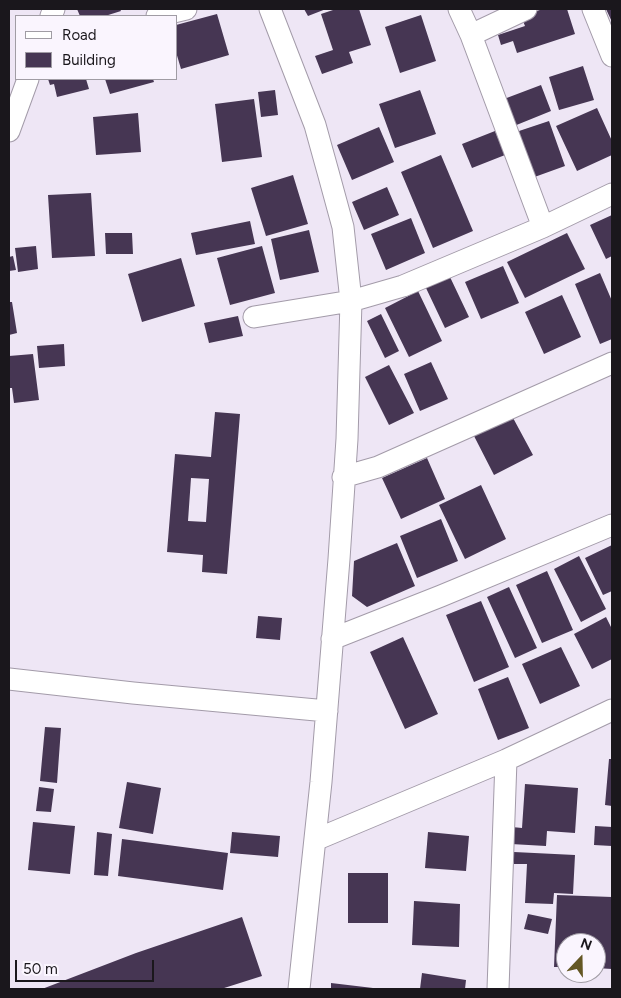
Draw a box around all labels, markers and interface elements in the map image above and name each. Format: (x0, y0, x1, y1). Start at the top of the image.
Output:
legend (15, 15, 178, 80)
text: Road (62, 26, 97, 44)
text: Building (62, 51, 116, 69)
north arrow (556, 933, 606, 983)
text: N (578, 935, 594, 954)
scale bar (18, 950, 156, 982)
text: 50 m (23, 960, 58, 978)

